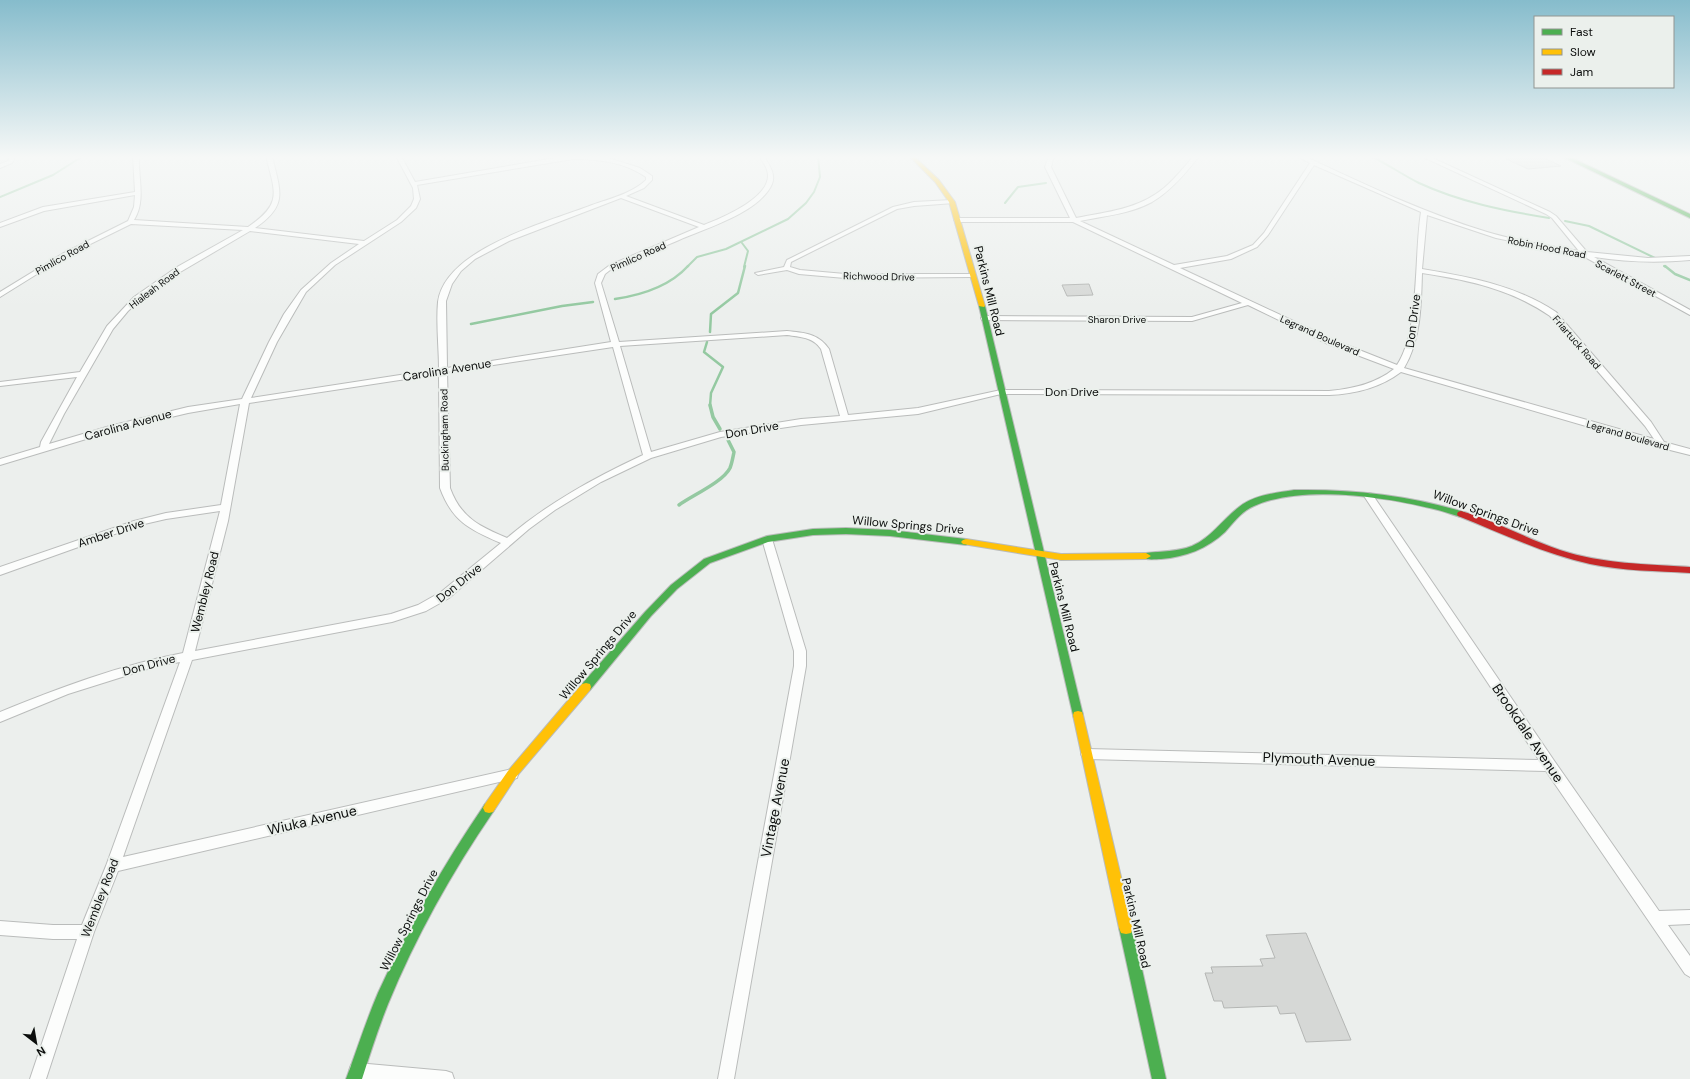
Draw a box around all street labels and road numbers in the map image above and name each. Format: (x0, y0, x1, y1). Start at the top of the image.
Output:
street label: Robin Hood Road (1507, 234, 1587, 261)
street label: Pimlico Road (33, 237, 91, 278)
street label: Pimlico Road (608, 238, 668, 274)
street label: Parkins Mill Road (970, 244, 1008, 338)
street label: Scarlett Street (1593, 257, 1659, 300)
street label: Hialeah Road (127, 265, 182, 312)
street label: Richwood Drive (843, 269, 915, 284)
street label: Don Drive (1402, 293, 1424, 349)
street label: Legrand Boulevard (1278, 312, 1362, 359)
street label: Sharon Drive (1088, 313, 1147, 326)
street label: Friartuck Road (1550, 313, 1603, 372)
street label: Carolina Avenue (402, 355, 493, 385)
street label: Don Drive (1045, 384, 1099, 400)
street label: Buckingham Road (437, 389, 452, 471)
street label: Carolina Avenue (83, 406, 173, 444)
street label: Don Drive (724, 417, 780, 443)
street label: Legrand Boulevard (1585, 417, 1671, 454)
street label: Willow Springs Drive (1431, 486, 1542, 540)
street label: Willow Springs Drive (851, 512, 965, 538)
street label: Amber Drive (76, 515, 146, 551)
street label: Wembley Road (187, 550, 223, 634)
street label: Don Drive (433, 560, 485, 606)
street label: Parkins Mill Road (1045, 560, 1083, 654)
street label: Willow Springs Drive (556, 607, 640, 703)
street label: Don Drive (121, 650, 177, 680)
street label: Brookdale Avenue (1488, 680, 1568, 786)
street label: Plymouth Avenue (1262, 748, 1376, 770)
street label: Vintage Avenue (757, 757, 793, 859)
street label: Wiuka Avenue (266, 801, 358, 839)
street label: Wembley Road (78, 856, 122, 940)
street label: Willow Springs Drive (376, 866, 442, 974)
street label: Parkins Mill Road (1118, 876, 1154, 970)

